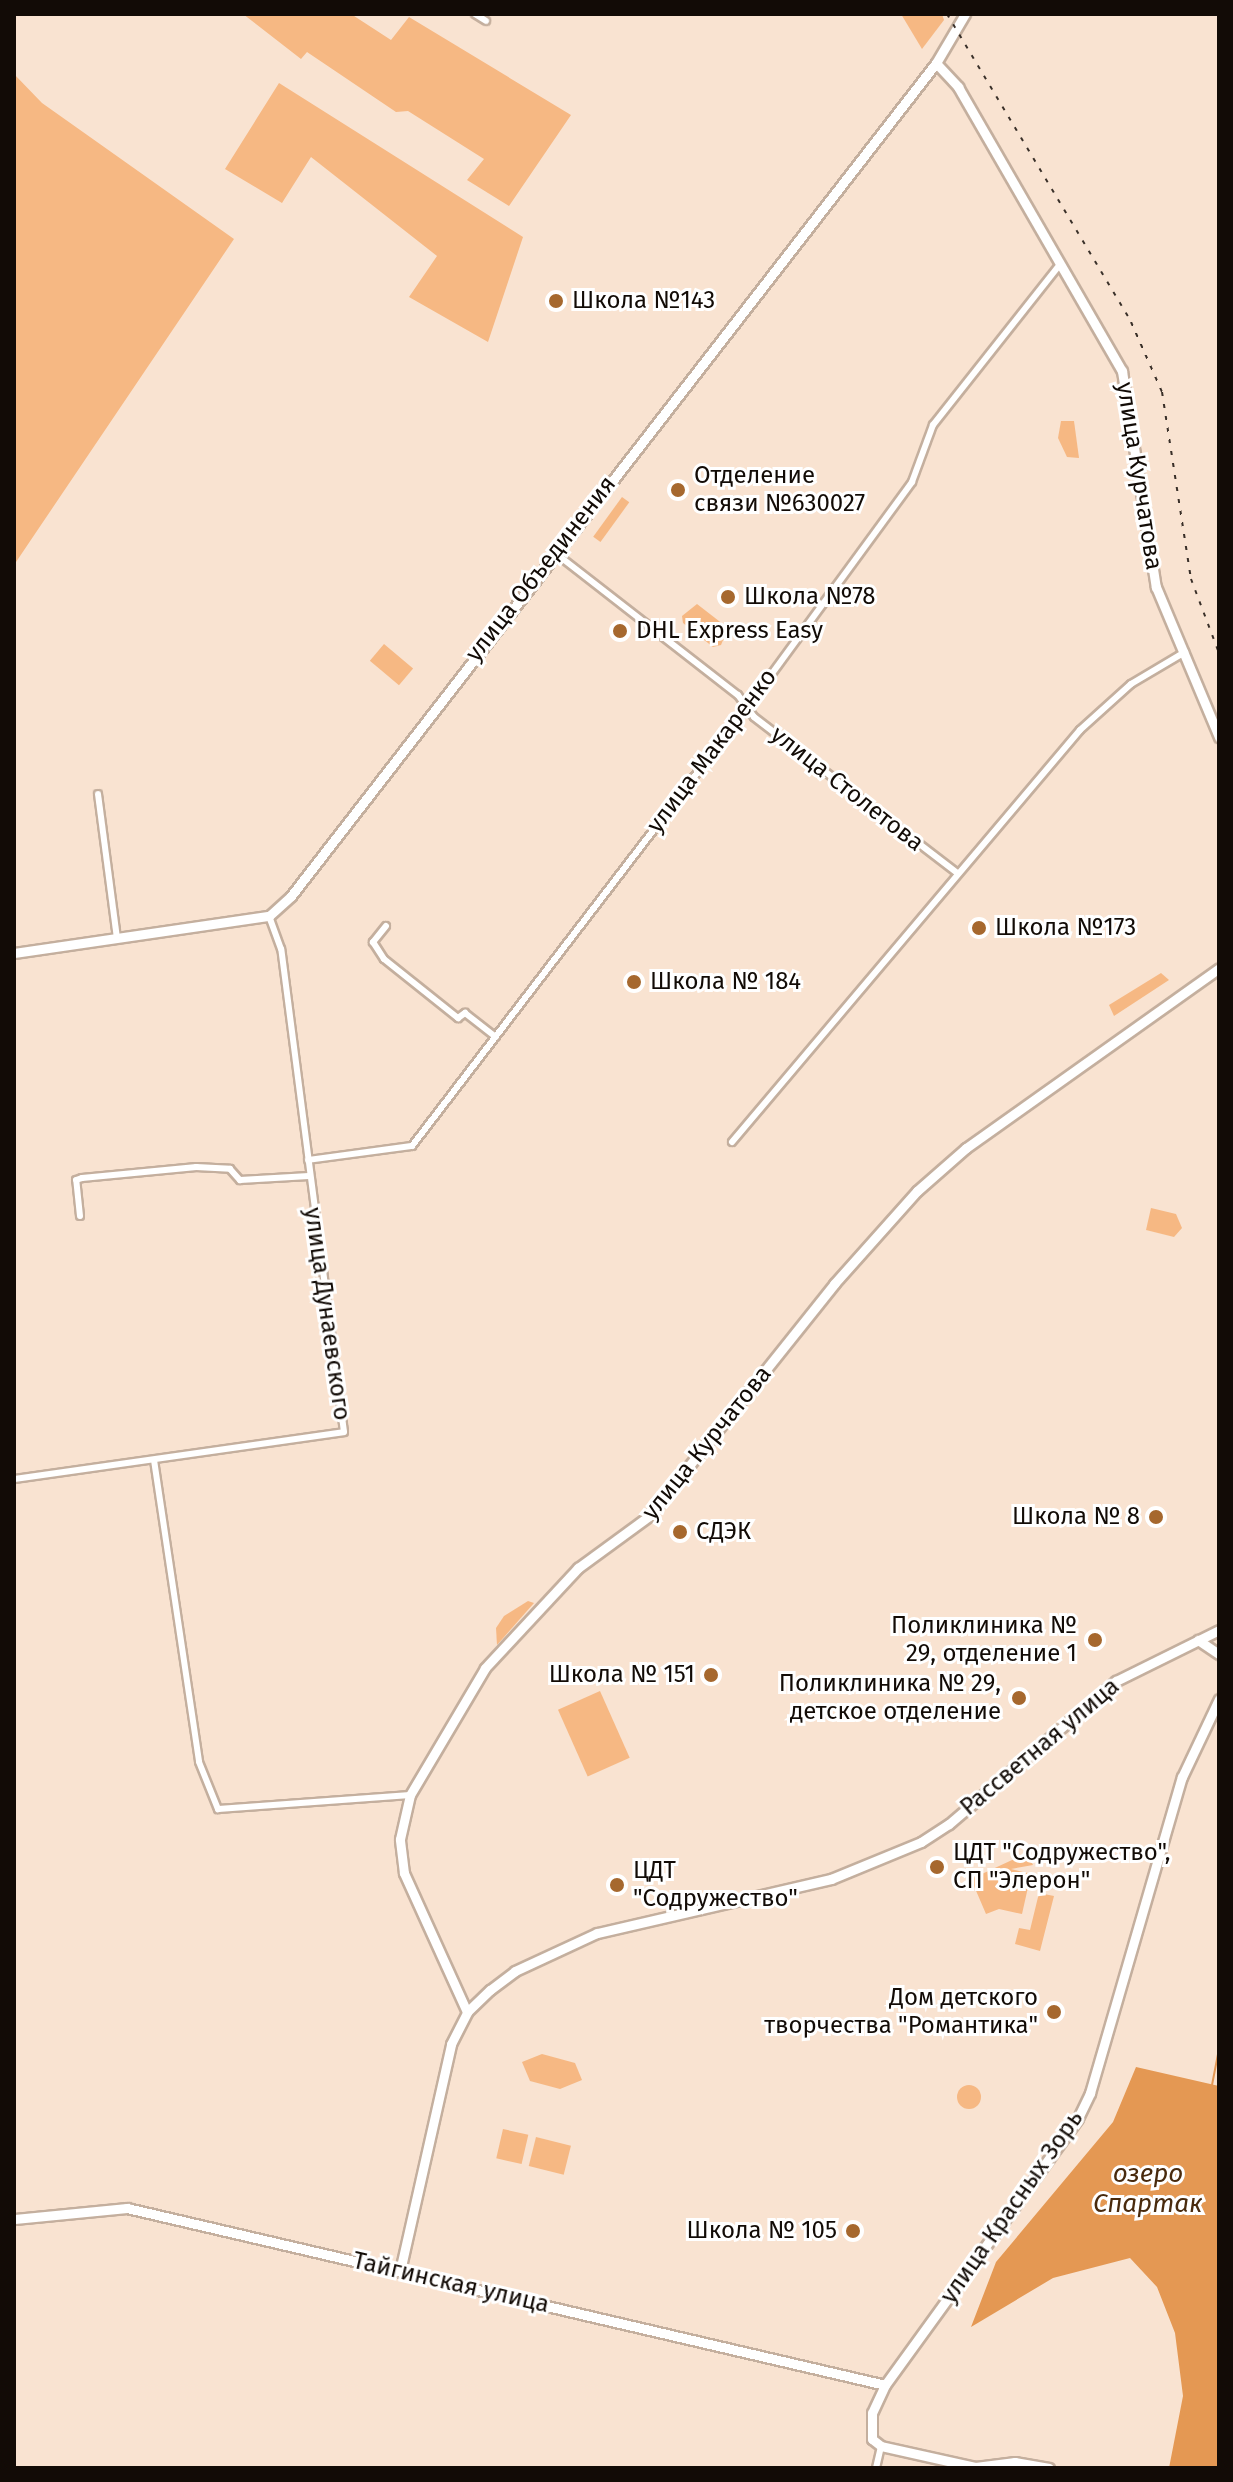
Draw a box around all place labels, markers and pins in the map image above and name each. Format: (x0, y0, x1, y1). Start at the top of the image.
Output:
place label: Школа №143 (572, 287, 715, 315)
marker: Школа №143 (547, 292, 565, 310)
place label: Отделение связи №630027 (694, 462, 865, 518)
marker: Отделение связи №630027 (669, 481, 687, 499)
place label: Школа №78 (744, 583, 876, 611)
marker: Школа №78 (719, 588, 737, 606)
place label: DHL Express Easy (636, 617, 823, 645)
marker: DHL Express Easy (611, 622, 629, 640)
place label: Школа №173 (995, 914, 1136, 942)
marker: Школа №173 (970, 919, 988, 937)
place label: Школа № 184 (650, 968, 801, 996)
marker: Школа № 184 (625, 973, 643, 991)
place label: Школа № 8 (1012, 1503, 1140, 1531)
marker: Школа № 8 (1147, 1508, 1165, 1526)
place label: СДЭК (696, 1518, 751, 1546)
marker: СДЭК (671, 1523, 689, 1541)
place label: Поликлиника № 29, отделение 1 (891, 1612, 1077, 1668)
marker: Поликлиника № 29, отделение 1 (1084, 1629, 1106, 1651)
place label: Школа № 151 (549, 1661, 695, 1689)
marker: Школа № 151 (702, 1666, 720, 1684)
place label: Поликлиника № 29, детское отделение (779, 1670, 1001, 1726)
marker: Поликлиника № 29, детское отделение (1008, 1687, 1030, 1709)
place label: ЦДТ "Содружество", СП "Элерон" (953, 1839, 1170, 1895)
place label: ЦДТ "Содружество" (633, 1857, 798, 1913)
marker: ЦДТ "Содружество", СП "Элерон" (928, 1858, 946, 1876)
marker: ЦДТ "Содружество" (608, 1876, 626, 1894)
place label: Дом детского творчества "Романтика" (764, 1984, 1038, 2040)
marker: Дом детского творчества "Романтика" (1045, 2003, 1063, 2021)
place label: Школа № 105 (686, 2217, 837, 2245)
marker: Школа № 105 (844, 2222, 862, 2240)

